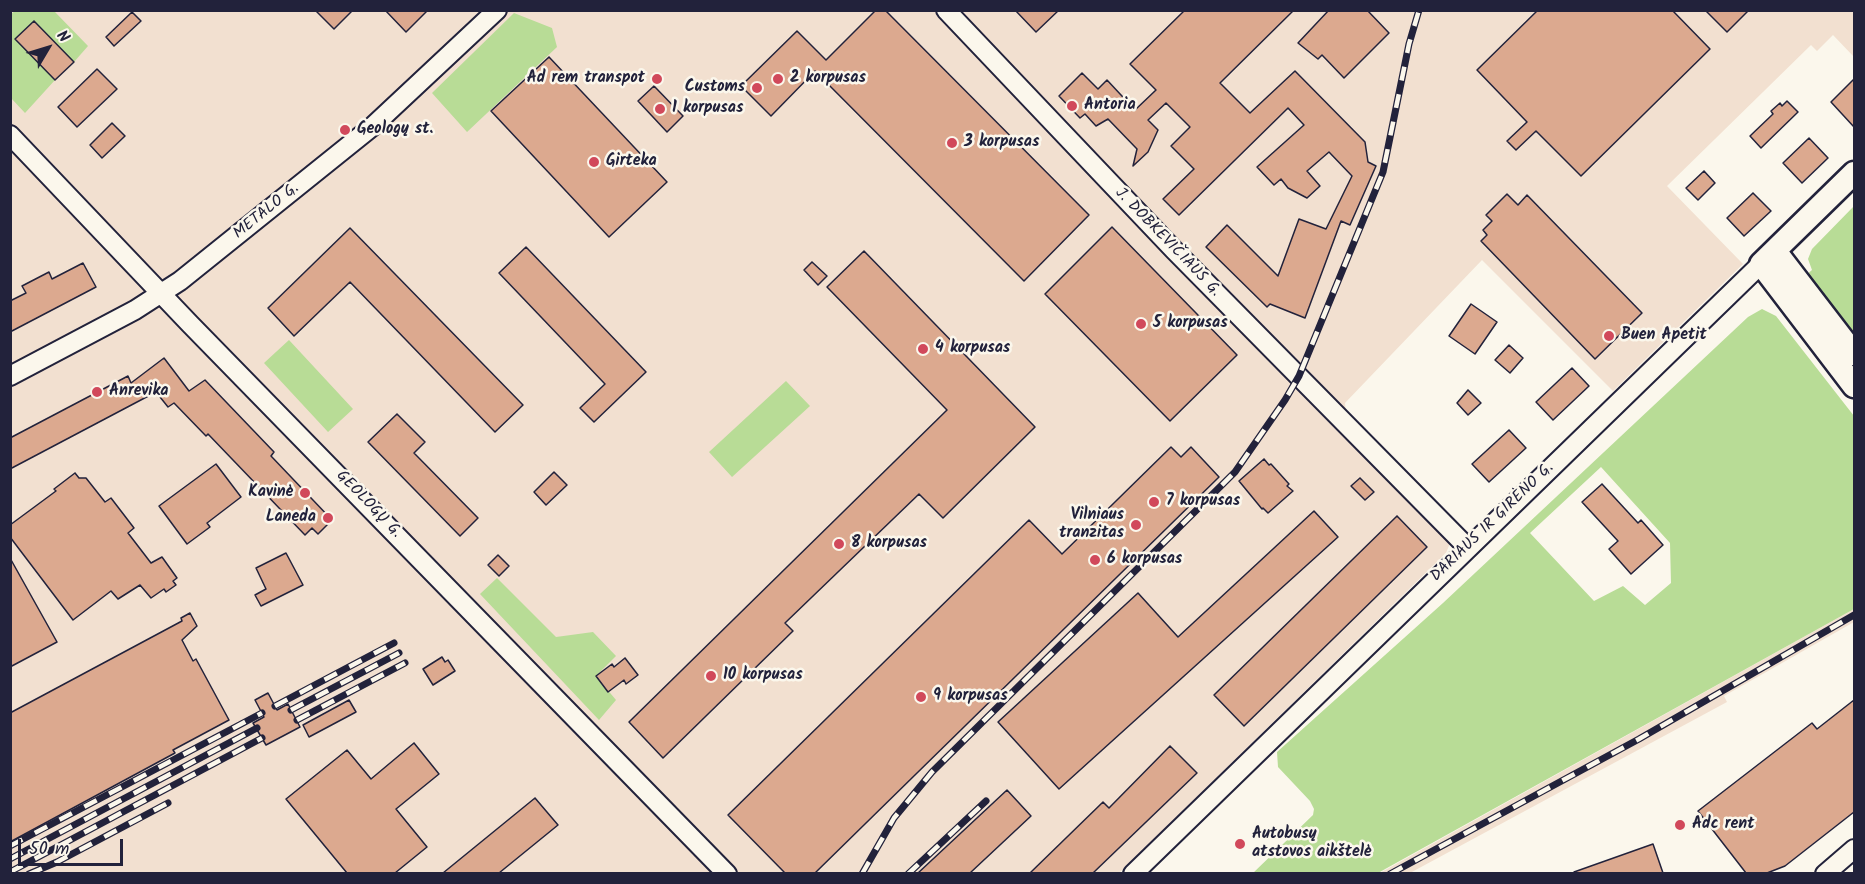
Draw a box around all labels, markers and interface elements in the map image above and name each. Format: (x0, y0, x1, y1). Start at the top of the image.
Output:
north arrow (18, 18, 78, 78)
text: N (50, 25, 76, 48)
place label: Ad rem transpot (527, 69, 645, 89)
place label: 2 korpusas (790, 69, 866, 89)
marker: Ad rem transpot (650, 72, 664, 86)
marker: 2 korpusas (771, 72, 785, 86)
place label: Customs (685, 78, 745, 98)
marker: Customs (750, 81, 764, 95)
place label: Antoria (1084, 96, 1136, 116)
place label: 1 korpusas (672, 99, 743, 119)
marker: Antoria (1065, 99, 1079, 113)
marker: 1 korpusas (653, 102, 667, 116)
place label: Geologų st. (357, 120, 433, 140)
marker: Geologų st. (338, 123, 352, 137)
place label: 3 korpusas (964, 133, 1039, 153)
marker: 3 korpusas (945, 136, 959, 150)
place label: Girteka (606, 152, 657, 172)
marker: Girteka (587, 155, 601, 169)
street label: METALO G. (230, 180, 304, 244)
street label: J. DOBKEVIČIAUS G. (1110, 184, 1224, 302)
place label: 5 korpusas (1153, 314, 1228, 334)
marker: 5 korpusas (1134, 317, 1148, 331)
place label: Buen Apetit (1621, 326, 1707, 346)
marker: Buen Apetit (1602, 329, 1616, 343)
place label: 4 korpusas (935, 339, 1010, 359)
marker: 4 korpusas (916, 342, 930, 356)
place label: Anrevika (109, 382, 169, 402)
marker: Anrevika (90, 385, 104, 399)
street label: DARIAUS IR GIRĖNO G. (1428, 459, 1558, 587)
street label: GEOLOGŲ G. (331, 467, 405, 543)
place label: Kavinė (248, 483, 293, 503)
marker: Kavinė (298, 486, 312, 500)
place label: 7 korpusas (1166, 492, 1240, 512)
marker: 7 korpusas (1147, 495, 1161, 509)
place label: Vilniaus tranzitas (1059, 506, 1124, 544)
place label: Laneda (266, 508, 316, 528)
marker: Laneda (321, 511, 335, 525)
marker: Vilniaus tranzitas (1129, 518, 1143, 532)
place label: 8 korpusas (851, 534, 927, 554)
marker: 8 korpusas (832, 537, 846, 551)
place label: 6 korpusas (1107, 550, 1182, 570)
marker: 6 korpusas (1088, 553, 1102, 567)
place label: 10 korpusas (723, 666, 803, 686)
marker: 10 korpusas (704, 669, 718, 683)
place label: 9 korpusas (933, 687, 1008, 707)
marker: 9 korpusas (914, 690, 928, 704)
place label: Adc rent (1692, 815, 1754, 835)
marker: Adc rent (1673, 818, 1687, 832)
place label: Autobusų atstovos aikštelė (1252, 825, 1371, 863)
scale bar (21, 827, 126, 865)
text: 50 m (29, 835, 69, 864)
marker: Autobusų atstovos aikštelė (1233, 837, 1247, 851)

